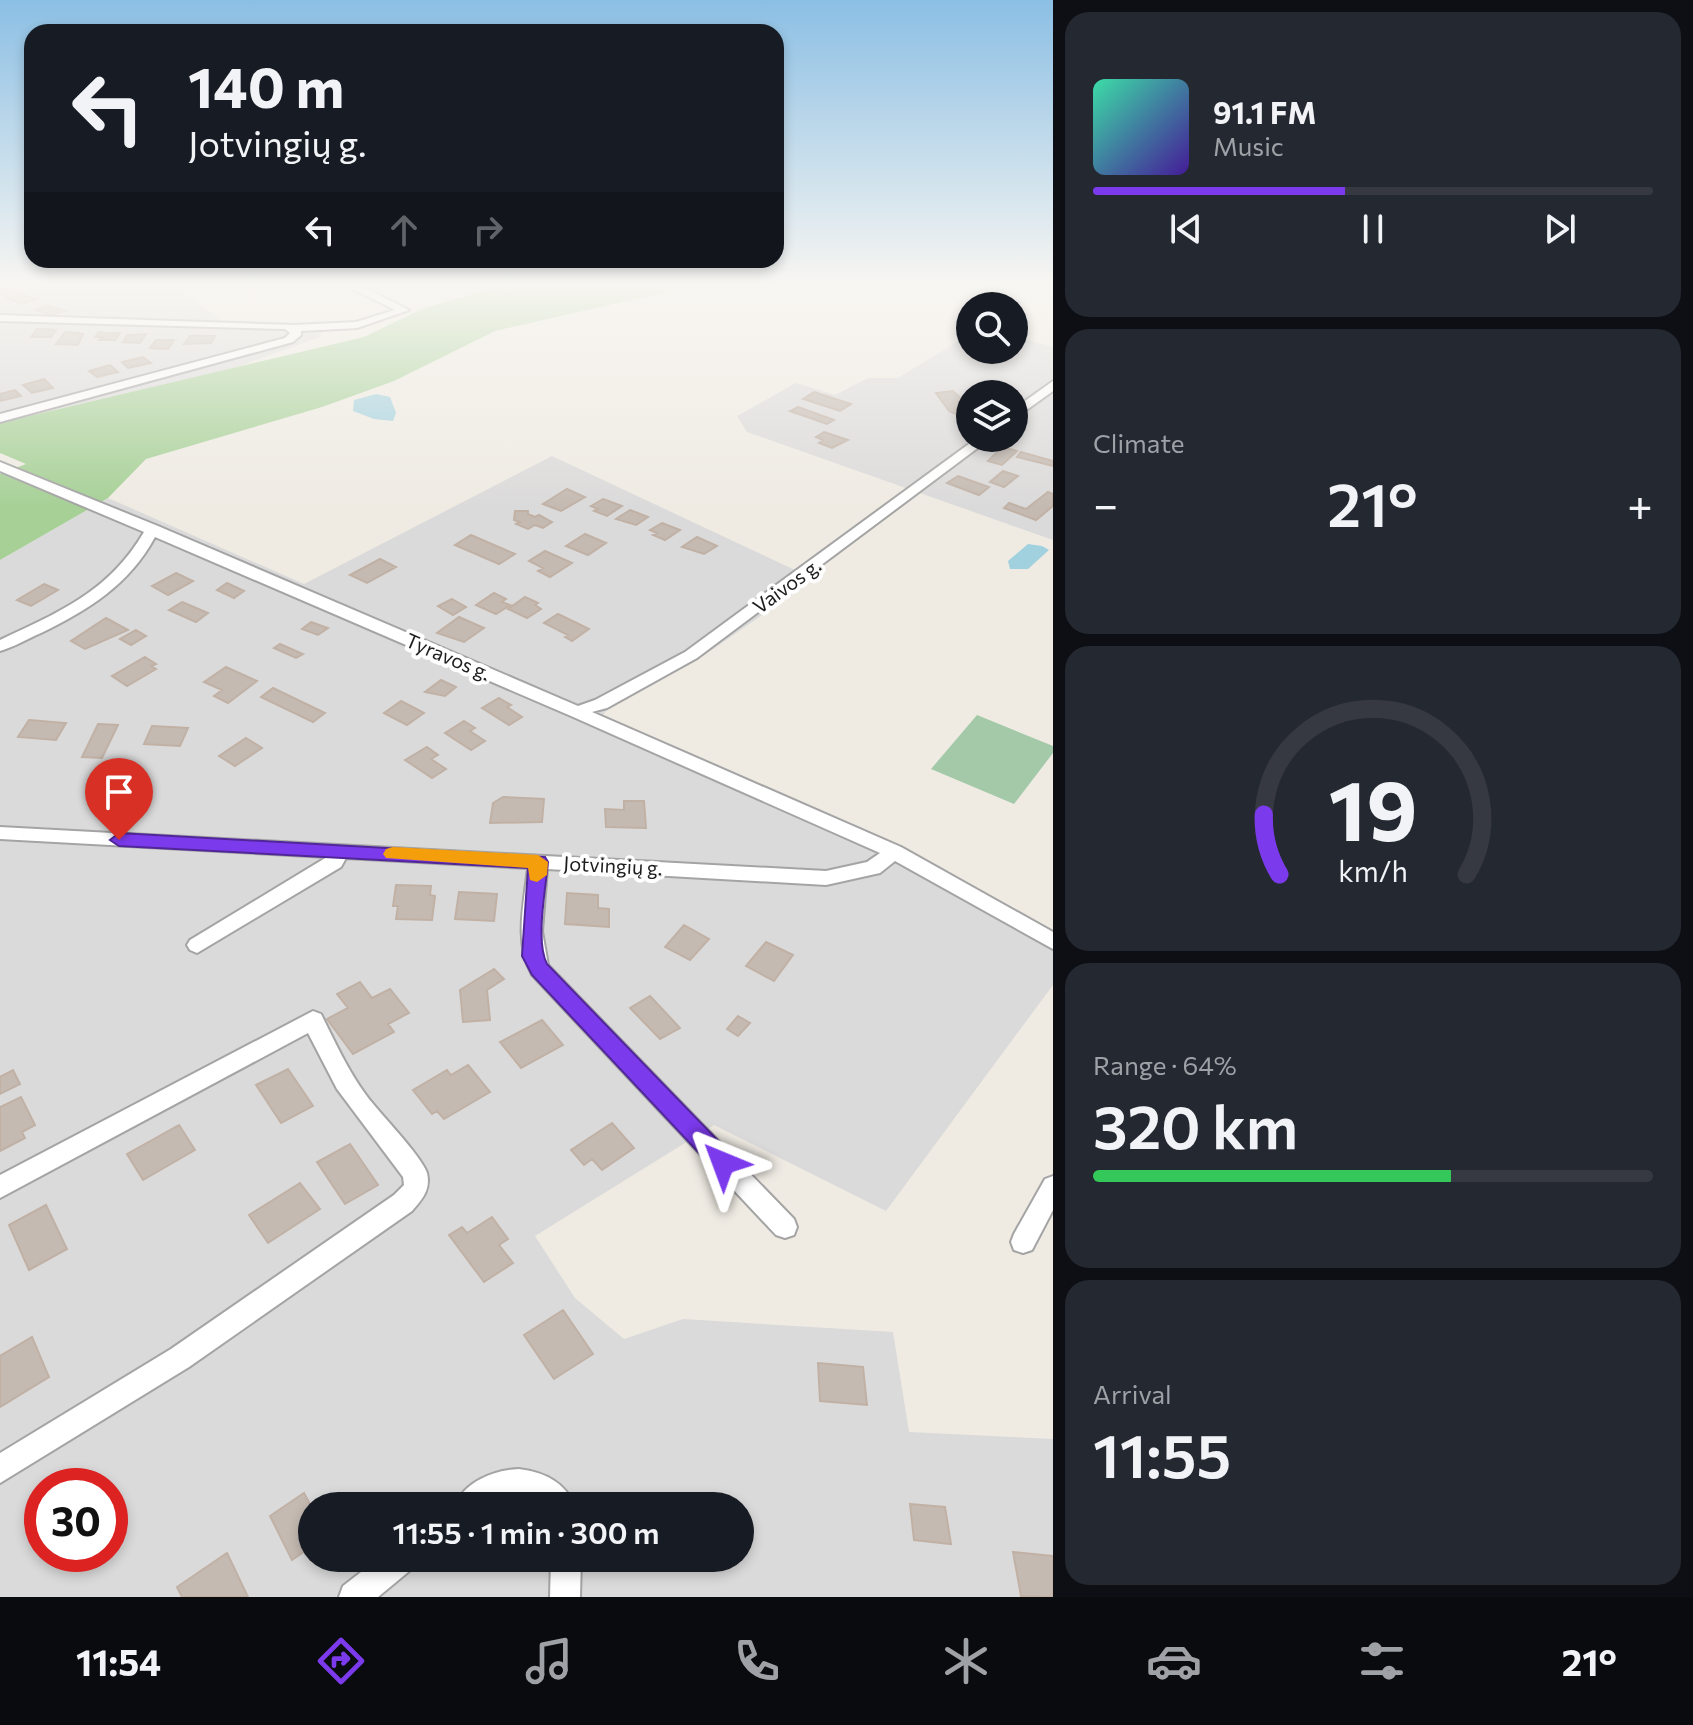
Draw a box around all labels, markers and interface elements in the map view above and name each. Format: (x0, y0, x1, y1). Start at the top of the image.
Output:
text: 140 m (188, 51, 344, 120)
icon: left (56, 56, 160, 160)
text: 91.1 FM (1213, 93, 1316, 130)
text: Jotvingių g. (188, 120, 367, 164)
text: Music (1213, 130, 1284, 161)
icon: previous (1164, 207, 1208, 251)
icon: pause (1351, 207, 1395, 251)
icon: next (1538, 207, 1582, 251)
icon: left (298, 208, 342, 252)
icon: ahead (382, 208, 426, 252)
icon: right (466, 208, 510, 252)
map controls (956, 292, 1028, 452)
button: search (956, 292, 1028, 364)
button: layers (956, 380, 1028, 452)
text: Climate (1093, 427, 1185, 458)
text: 21° (1327, 466, 1418, 539)
text: − (1093, 476, 1118, 530)
text: + (1627, 476, 1653, 530)
street label: Vaivos g. (748, 552, 825, 618)
street label: Tyravos g. (402, 627, 495, 685)
text: 19 (1329, 755, 1417, 857)
pin (85, 758, 153, 840)
icon: arrive (97, 770, 141, 814)
street label: Jotvingių g. (563, 850, 663, 880)
text: km/h (1338, 853, 1408, 888)
text: Range · 64% (1093, 1049, 1237, 1080)
text: 320 km (1093, 1088, 1298, 1161)
position arrow (681, 1121, 765, 1205)
text: Arrival (1093, 1378, 1172, 1409)
text: 11:55 (1093, 1417, 1231, 1490)
speed limit sign: 30 (24, 1468, 128, 1572)
text: 11:55 · 1 min · 300 m (393, 1513, 659, 1550)
icon: directions (313, 1633, 369, 1689)
icon: music (521, 1633, 577, 1689)
icon: phone (729, 1633, 785, 1689)
icon: climate (938, 1633, 994, 1689)
icon: car (1146, 1633, 1202, 1689)
icon: filters (1354, 1633, 1410, 1689)
text: 11:54 (76, 1639, 161, 1683)
text: 21° (1562, 1639, 1617, 1683)

